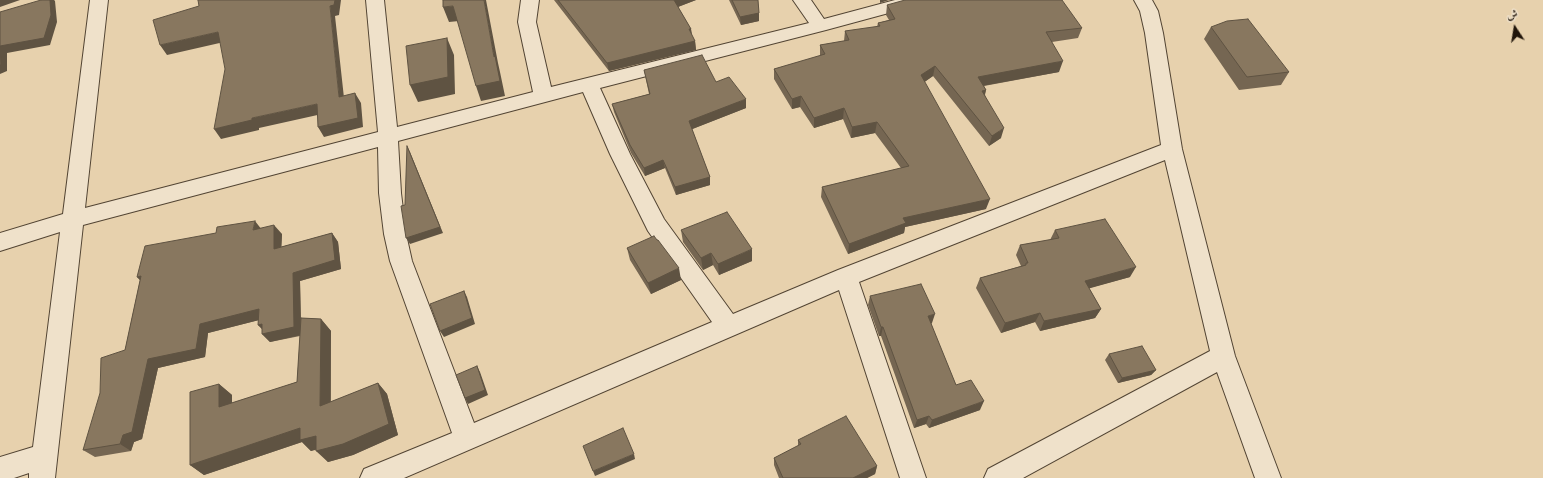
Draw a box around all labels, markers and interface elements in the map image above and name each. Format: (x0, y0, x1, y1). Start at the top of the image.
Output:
north arrow (1495, 8, 1535, 48)
text: ش (1506, 9, 1519, 22)

